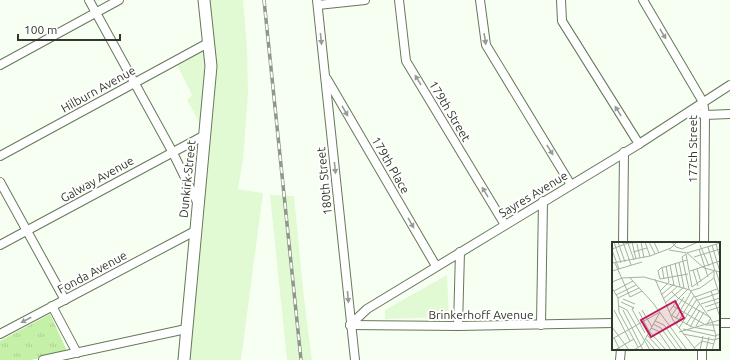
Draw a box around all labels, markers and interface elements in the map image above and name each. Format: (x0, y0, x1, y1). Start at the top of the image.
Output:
scale bar (18, 16, 120, 42)
text: 100 m (24, 23, 57, 36)
one-way arrow (659, 28, 666, 40)
one-way arrow (482, 32, 488, 45)
one-way arrow (318, 33, 324, 45)
street label: Hilburn Avenue (59, 63, 137, 115)
one-way arrow (414, 74, 421, 86)
street label: 179th Street (427, 78, 473, 144)
one-way arrow (342, 105, 349, 116)
one-way arrow (614, 105, 621, 117)
street label: 177th Street (686, 115, 699, 183)
street label: 179th Place (370, 134, 412, 196)
street label: Dunkirk Street (176, 139, 198, 218)
one-way arrow (547, 144, 554, 156)
street label: 180th Street (314, 146, 334, 216)
street label: Galway Avenue (58, 154, 136, 204)
one-way arrow (332, 162, 338, 174)
street label: Sayres Avenue (496, 168, 570, 220)
one-way arrow (481, 186, 488, 198)
one-way arrow (407, 218, 415, 228)
inset map (612, 242, 720, 350)
street label: Fonda Avenue (55, 248, 129, 296)
one-way arrow (345, 291, 352, 303)
street label: Brinkerhoff Avenue (428, 308, 534, 321)
one-way arrow (20, 317, 32, 324)

